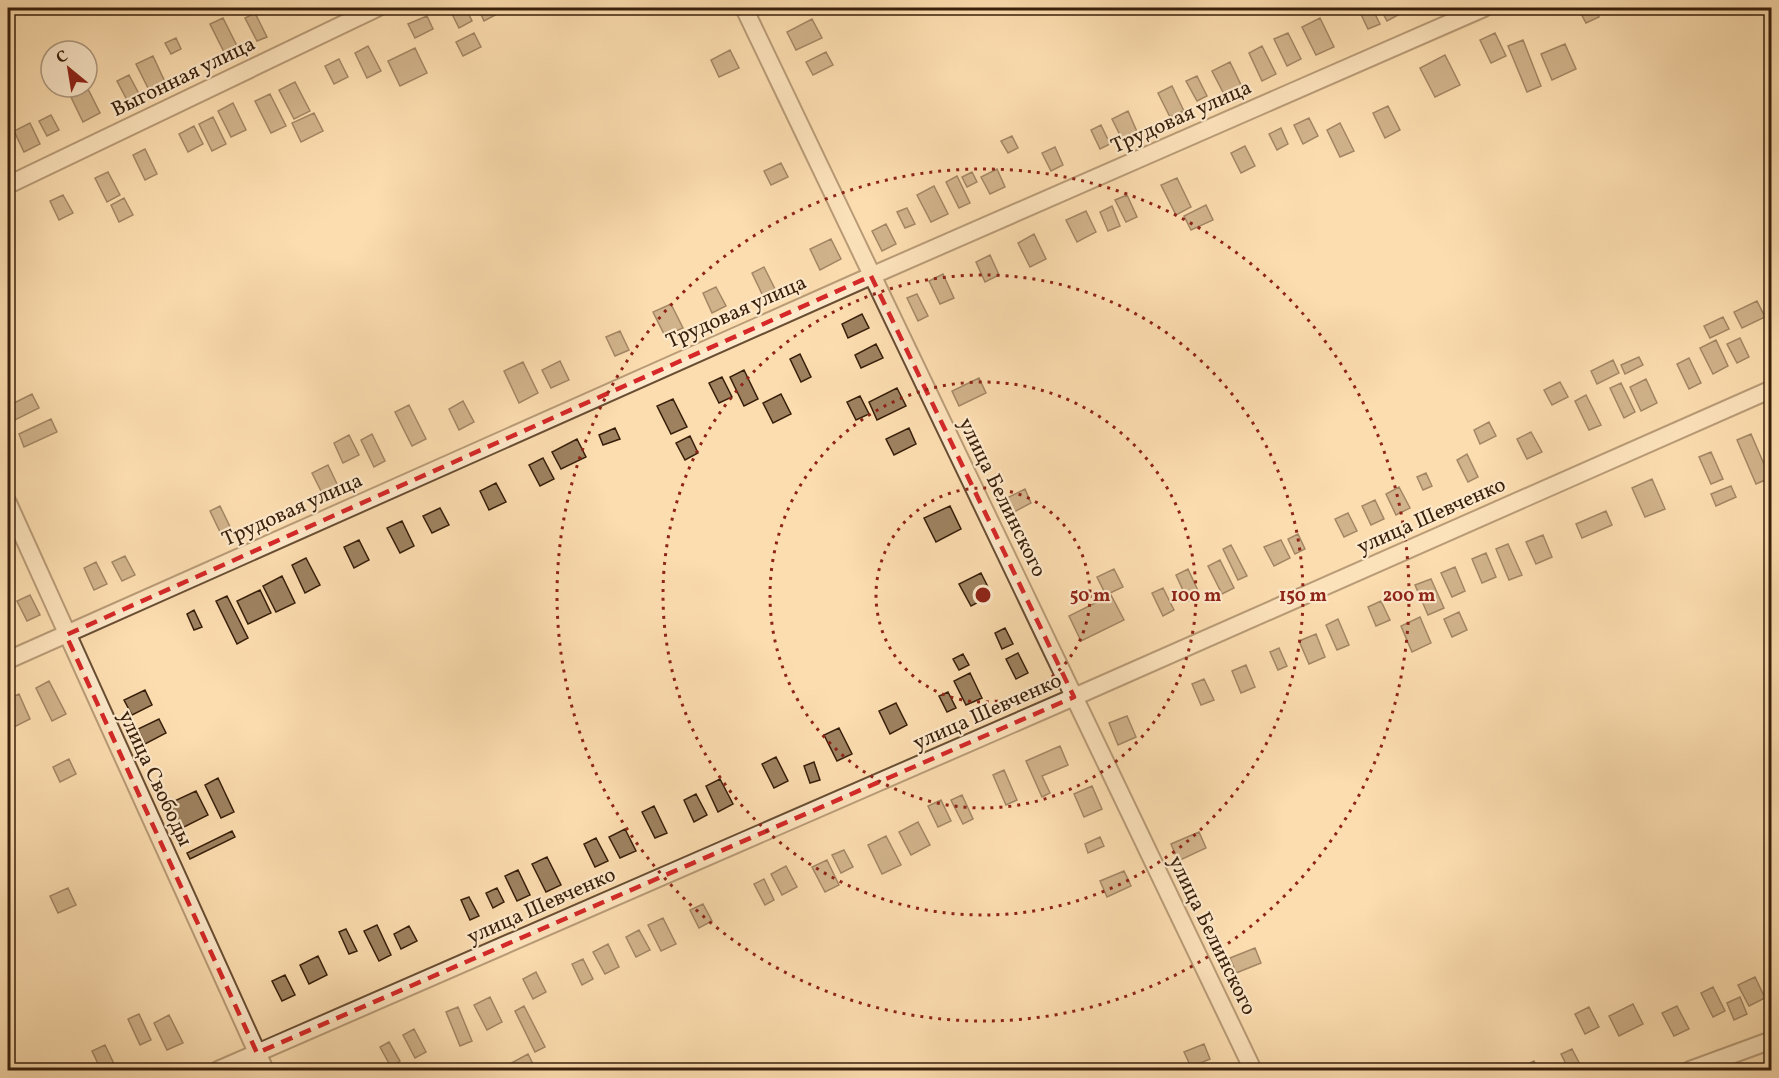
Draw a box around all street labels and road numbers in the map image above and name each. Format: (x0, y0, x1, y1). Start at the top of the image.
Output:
street label: Выгонная улица (107, 30, 261, 125)
street label: Трудовая улица (1107, 73, 1257, 161)
street label: Трудовая улица (662, 268, 812, 356)
street label: улица Белинского (950, 413, 1053, 582)
street label: Трудовая улица (218, 466, 368, 554)
street label: улица Шевченко (1353, 471, 1511, 562)
street label: улица Шевченко (909, 667, 1067, 758)
street label: улица Свободы (110, 706, 199, 852)
street label: улица Белинского (1160, 851, 1263, 1020)
street label: улица Шевченко (463, 861, 621, 952)

